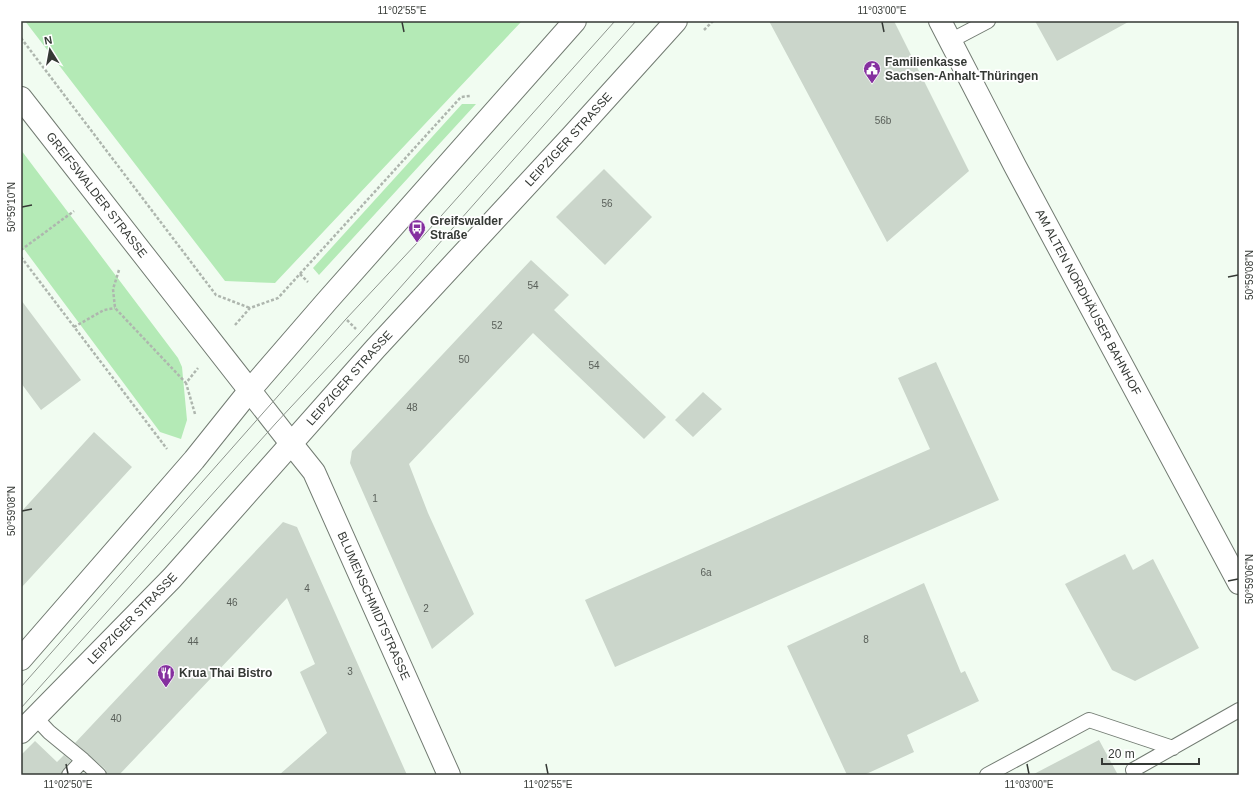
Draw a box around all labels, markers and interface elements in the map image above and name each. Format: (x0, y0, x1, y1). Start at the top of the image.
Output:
text: 11°02'55"E (378, 5, 427, 16)
text: 11°03'00"E (858, 5, 907, 16)
north arrow (30, 30, 70, 70)
text: N (43, 34, 53, 47)
place label: Familienkasse Sachsen-Anhalt-Thüringen (885, 55, 1038, 83)
public building icon: Familienkasse Sachsen-Anhalt-Thüringen (862, 59, 882, 84)
street label: LEIPZIGER STRASSE (522, 90, 615, 189)
house number: 56b (875, 115, 892, 126)
street label: GREIFSWALDER STRASSE (43, 129, 150, 260)
text: 50°59'10"N (6, 182, 17, 232)
house number: 56 (601, 198, 613, 209)
street label: AM ALTEN NORDHÄUSER BAHNHOF (1033, 207, 1144, 398)
place label: Greifswalder Straße (430, 214, 503, 242)
bus stop icon: Greifswalder Straße (407, 218, 427, 243)
text: 50°59'08"N (1244, 250, 1255, 300)
house number: 54 (527, 280, 539, 291)
house number: 52 (491, 320, 503, 331)
street label: LEIPZIGER STRASSE (304, 328, 395, 428)
house number: 50 (458, 354, 470, 365)
house number: 54 (588, 360, 600, 371)
house number: 48 (406, 402, 418, 413)
text: 50°59'08"N (6, 486, 17, 536)
house number: 1 (372, 493, 378, 504)
street label: BLUMENSCHMIDTSTRASSE (335, 530, 413, 682)
text: 50°59'06"N (1244, 554, 1255, 604)
house number: 6a (700, 567, 712, 578)
street label: LEIPZIGER STRASSE (85, 570, 180, 667)
house number: 4 (304, 583, 310, 594)
house number: 46 (226, 597, 238, 608)
house number: 2 (423, 603, 429, 614)
house number: 8 (863, 634, 869, 645)
house number: 44 (187, 636, 199, 647)
restaurant icon: Krua Thai Bistro (156, 663, 176, 688)
place label: Krua Thai Bistro (179, 666, 272, 680)
house number: 3 (347, 666, 353, 677)
house number: 40 (110, 713, 122, 724)
scale bar (1102, 740, 1199, 766)
text: 20 m (1108, 747, 1135, 761)
text: 11°02'50"E (44, 779, 93, 790)
text: 11°02'55"E (524, 779, 573, 790)
text: 11°03'00"E (1005, 779, 1054, 790)

